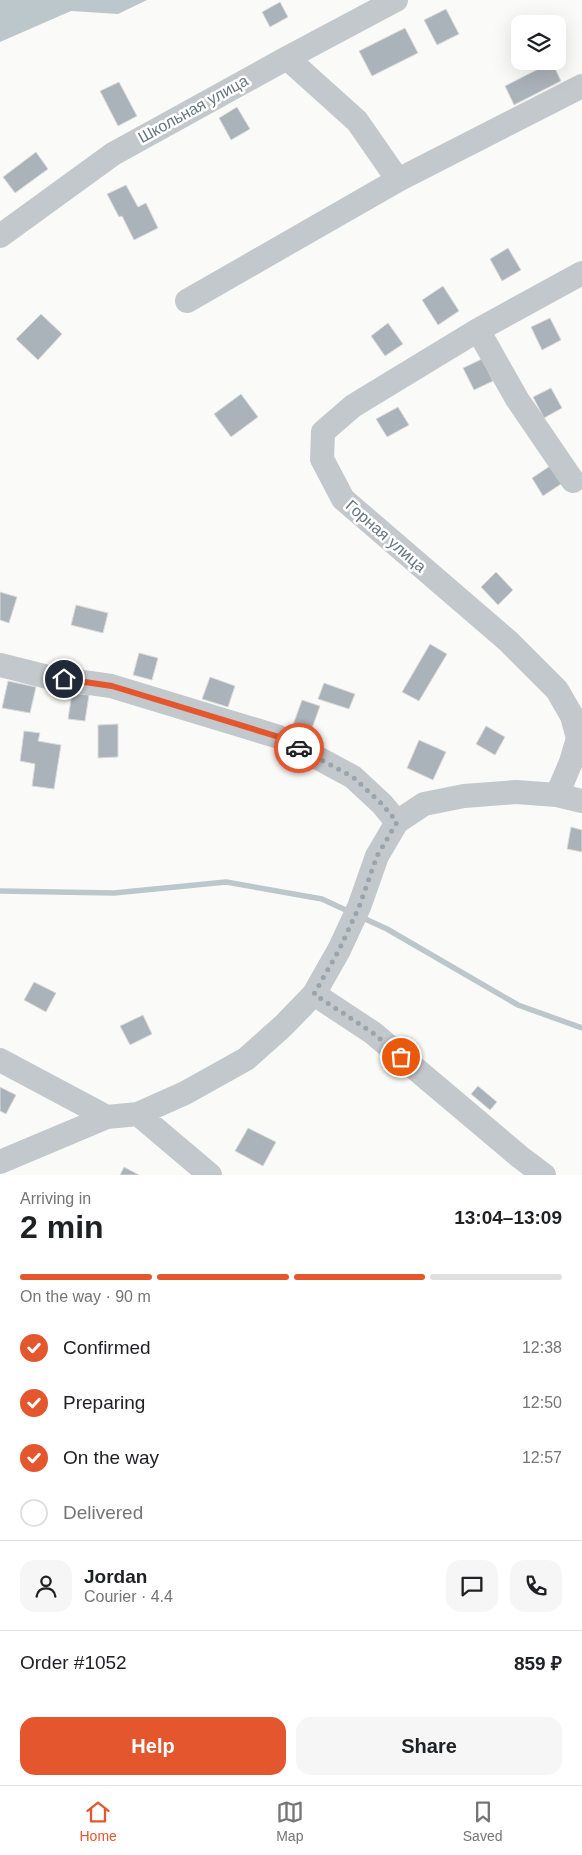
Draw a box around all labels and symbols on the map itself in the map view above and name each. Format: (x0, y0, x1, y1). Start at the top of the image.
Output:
street label: Школьная улица (135, 72, 251, 146)
street label: Горная улица (343, 497, 429, 575)
pin (43, 658, 85, 700)
courier (274, 723, 324, 773)
pin (380, 1036, 422, 1078)

